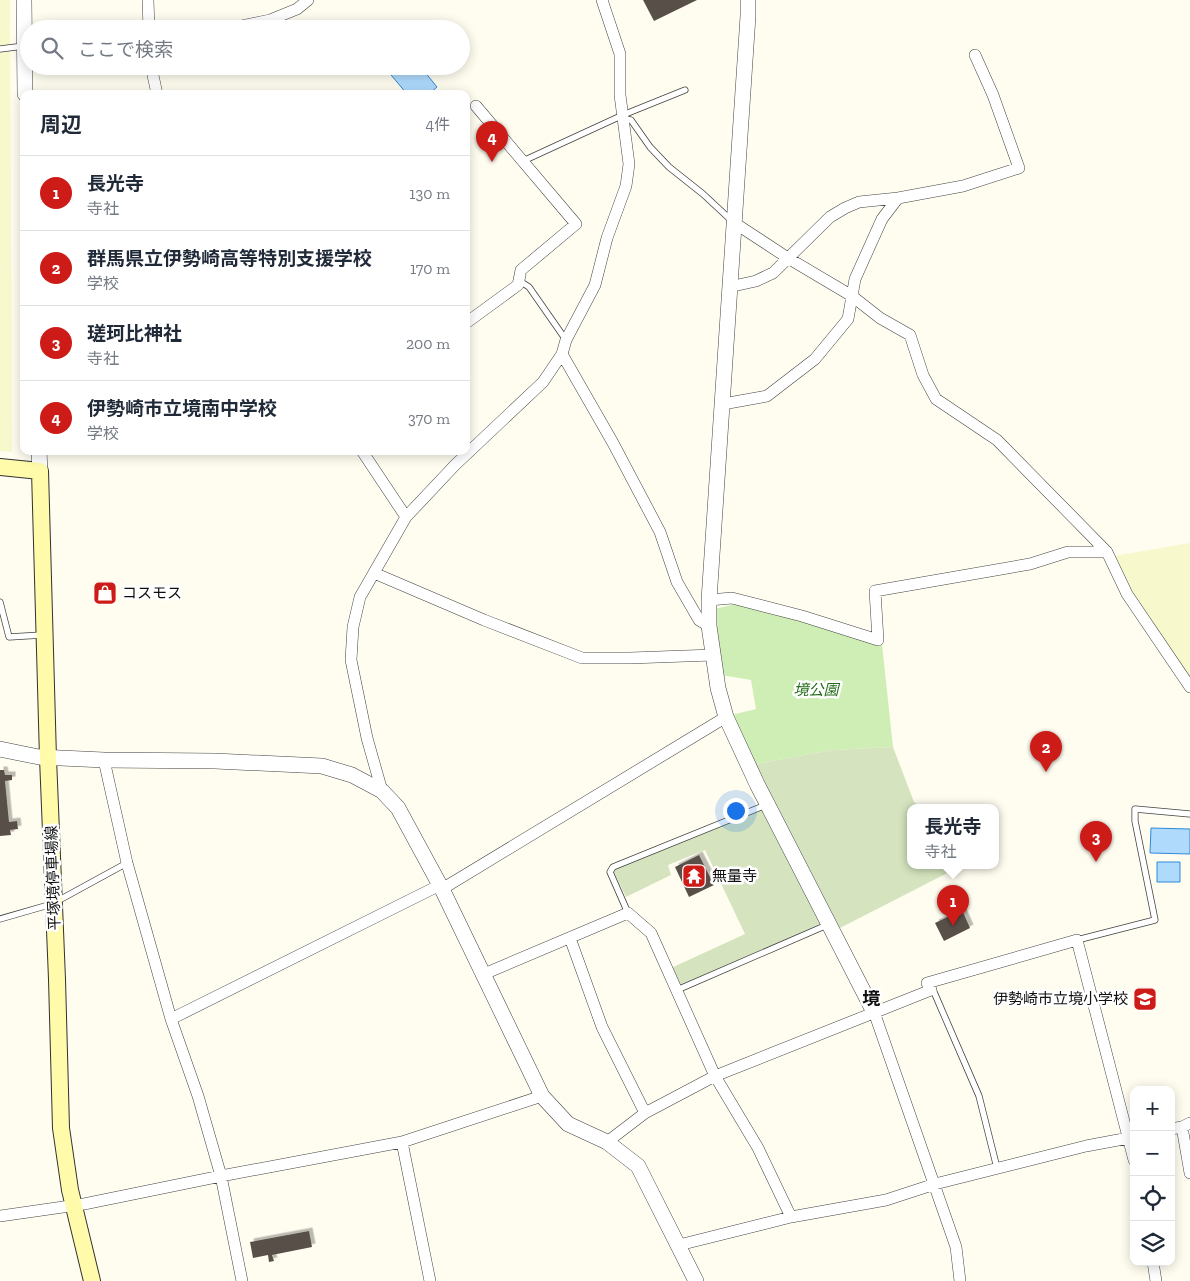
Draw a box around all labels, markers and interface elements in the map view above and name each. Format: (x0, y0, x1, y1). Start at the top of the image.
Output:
search box (20, 20, 470, 75)
icon: search (38, 34, 66, 62)
text: ここで検索 (78, 38, 173, 61)
text: 周辺 (40, 112, 82, 137)
text: 4件 (425, 115, 450, 134)
pin: 4 (476, 121, 508, 162)
text: 長光寺 (87, 172, 144, 195)
text: 1 (53, 184, 59, 203)
text: 130 m (409, 184, 450, 203)
text: 寺社 (87, 199, 119, 218)
text: 群馬県立伊勢崎高等特別支援学校 (87, 247, 372, 270)
text: 2 (52, 259, 60, 278)
text: 170 m (410, 259, 450, 278)
text: 学校 (87, 274, 119, 293)
text: 瑳珂比神社 (87, 322, 182, 345)
text: 3 (52, 334, 60, 353)
text: 200 m (406, 334, 450, 353)
text: 寺社 (87, 349, 119, 368)
text: 伊勢崎市立境南中学校 (87, 397, 277, 420)
text: 4 (51, 409, 61, 428)
text: 370 m (408, 409, 450, 428)
text: 学校 (87, 424, 119, 443)
shop icon: コスモス (92, 580, 118, 606)
place label: コスモス (122, 584, 182, 602)
park label: 境公園 (793, 681, 840, 699)
pin: 2 (1030, 731, 1062, 772)
your location (723, 798, 749, 824)
popup (907, 804, 999, 869)
text: 長光寺 (924, 815, 982, 838)
pin: 3 (1080, 821, 1112, 862)
street label: 平塚境停車場線 (42, 825, 64, 931)
text: 寺社 (924, 842, 957, 861)
temple icon: 無量寺 (681, 863, 707, 889)
place label: 無量寺 (712, 867, 757, 885)
pin: 1 (937, 885, 969, 926)
school or university icon: 伊勢崎市立境小学校 (1132, 986, 1158, 1012)
district label: 境 (862, 988, 881, 1010)
place label: 伊勢崎市立境小学校 (993, 990, 1128, 1008)
map controls (1130, 1086, 1175, 1266)
button: + (1130, 1086, 1175, 1131)
button: − (1130, 1131, 1175, 1176)
button: locate (1130, 1176, 1175, 1221)
button: layers (1130, 1221, 1175, 1266)

